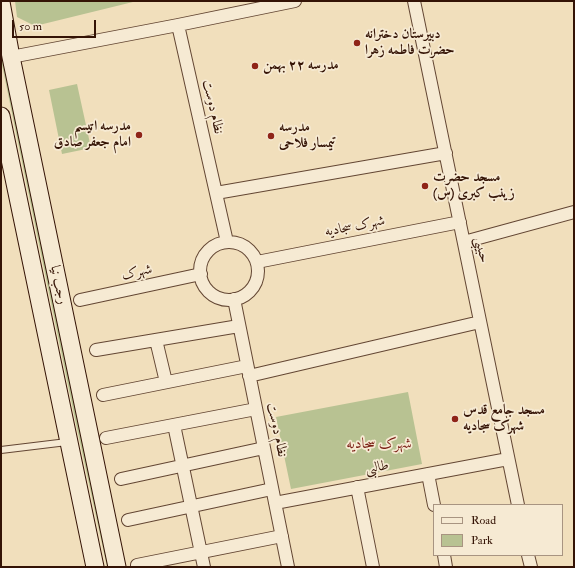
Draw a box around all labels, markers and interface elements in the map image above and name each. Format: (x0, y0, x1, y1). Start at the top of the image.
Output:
scale bar (14, 12, 98, 38)
text: 50 m (19, 19, 42, 34)
place label: دبیرستان دخترانه حضرت فاطمه زهرا (365, 27, 455, 60)
marker: دبیرستان دخترانه حضرت فاطمه زهرا (352, 38, 362, 48)
place label: مدرسه ۲۲ بهمن (263, 58, 339, 74)
marker: مدرسه ۲۲ بهمن (250, 61, 260, 71)
street label: نظام دوست (198, 78, 226, 136)
place label: مدرسه اتیسم امام جعفر صادق (54, 119, 131, 152)
place label: مدرسه تیمسار فلاحی (279, 120, 335, 152)
marker: مدرسه اتیسم امام جعفر صادق (134, 130, 144, 140)
marker: مدرسه تیمسار فلاحی (266, 131, 276, 141)
place label: مسجد حضرت زینب کبری (س) (433, 170, 515, 202)
marker: مسجد حضرت زینب کبری (س) (420, 181, 430, 191)
street label: شهرک سجادیه (323, 213, 387, 241)
street label: حبیبی (470, 235, 492, 265)
street label: شهرک (120, 262, 154, 284)
street label: رجب نیا (46, 264, 70, 306)
street label: نظام دوست (262, 401, 290, 459)
place label: مسجد جامع قدس شهرک سجادیه (463, 403, 545, 436)
marker: مسجد جامع قدس شهرک سجادیه (450, 414, 460, 424)
district label: شهرک سجادیه (346, 436, 412, 454)
street label: طالبی (364, 457, 390, 479)
legend (433, 504, 563, 556)
text: Road (471, 513, 496, 528)
text: Park (471, 533, 493, 548)

